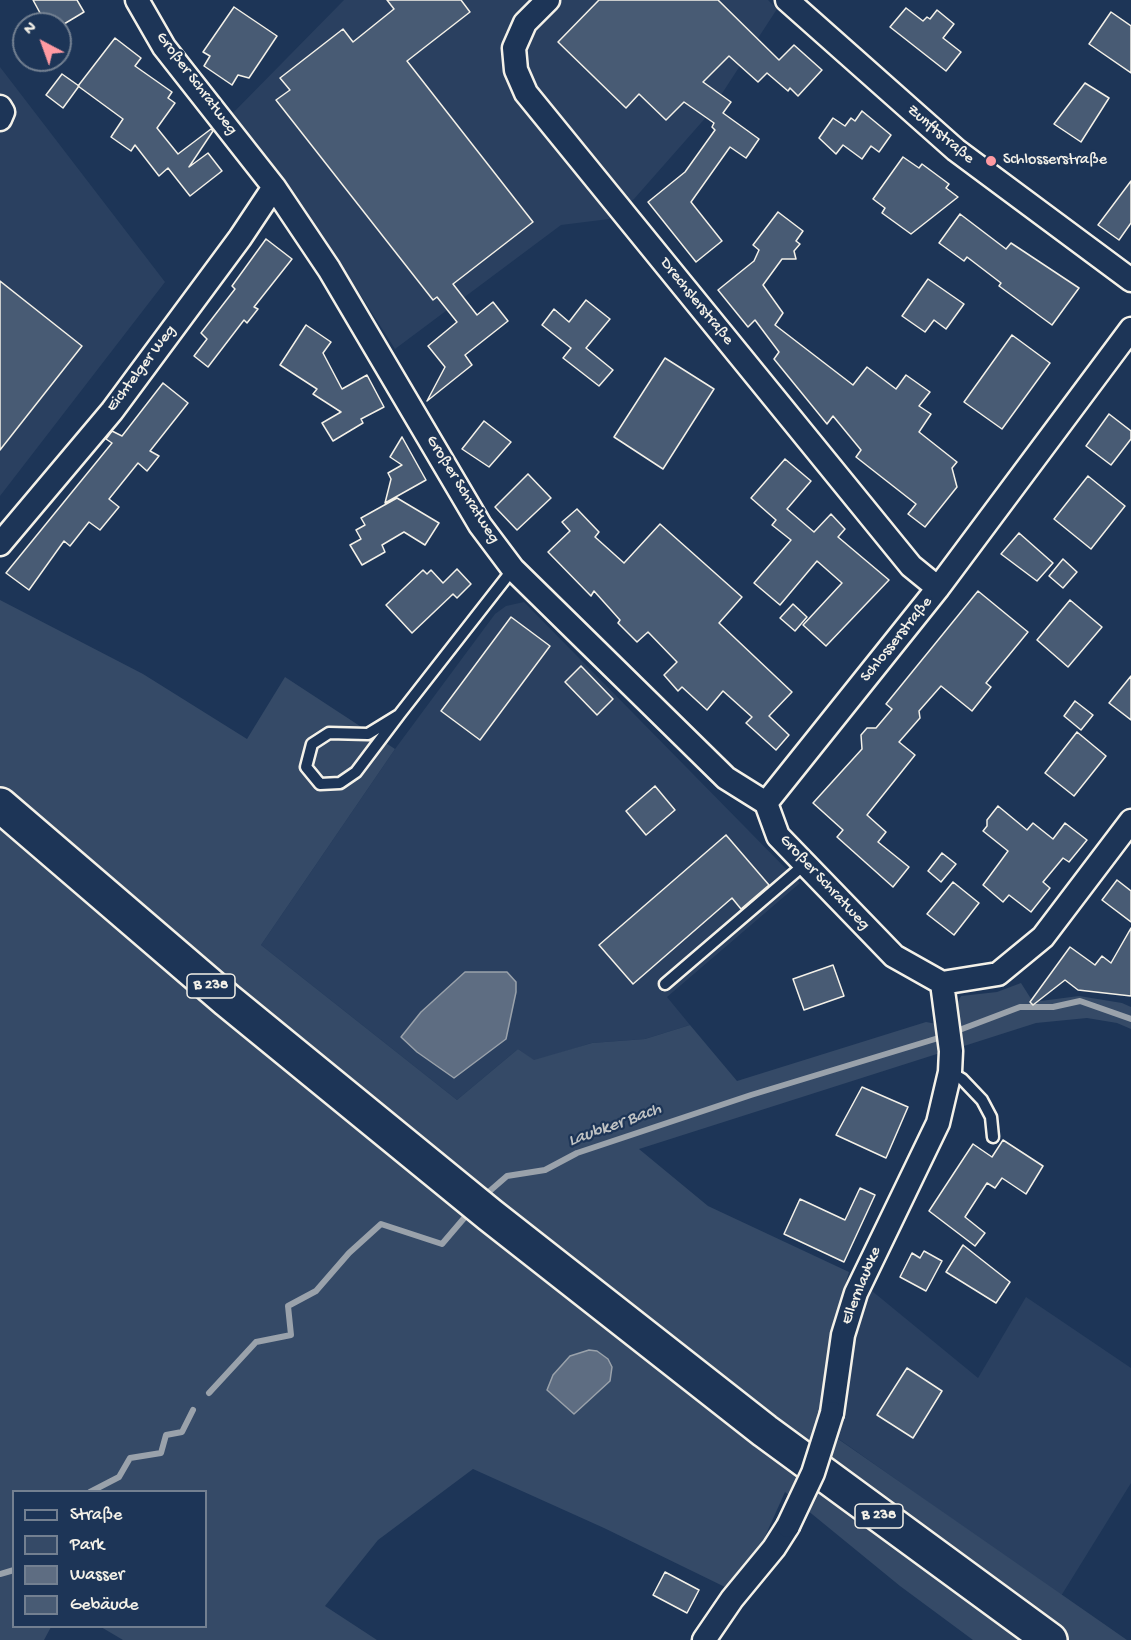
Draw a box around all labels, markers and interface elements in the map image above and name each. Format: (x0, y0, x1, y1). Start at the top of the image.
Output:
north arrow (12, 12, 72, 72)
text: N (21, 19, 41, 40)
street label: Großer Schratweg (151, 29, 241, 139)
street label: Zunftstraße (902, 101, 978, 169)
place label: Schlosserstraße (1003, 151, 1107, 171)
marker: Schlosserstraße (984, 154, 998, 168)
street label: Drechslerstraße (655, 255, 737, 349)
street label: Eichtelger Weg (103, 322, 181, 416)
street label: Großer Schratweg (421, 432, 503, 548)
street label: Schlosserstraße (857, 594, 937, 686)
street label: Großer Schratweg (775, 831, 873, 935)
road number: B 238 (187, 974, 235, 998)
water label: Laubker Bach (566, 1099, 664, 1153)
street label: Ellernlaubke (838, 1244, 886, 1328)
legend (12, 1490, 207, 1628)
road number: B 238 (855, 1504, 903, 1528)
text: Straße (70, 1505, 122, 1526)
text: Park (70, 1535, 104, 1556)
text: Wasser (70, 1565, 124, 1586)
text: Gebäude (70, 1595, 138, 1616)

